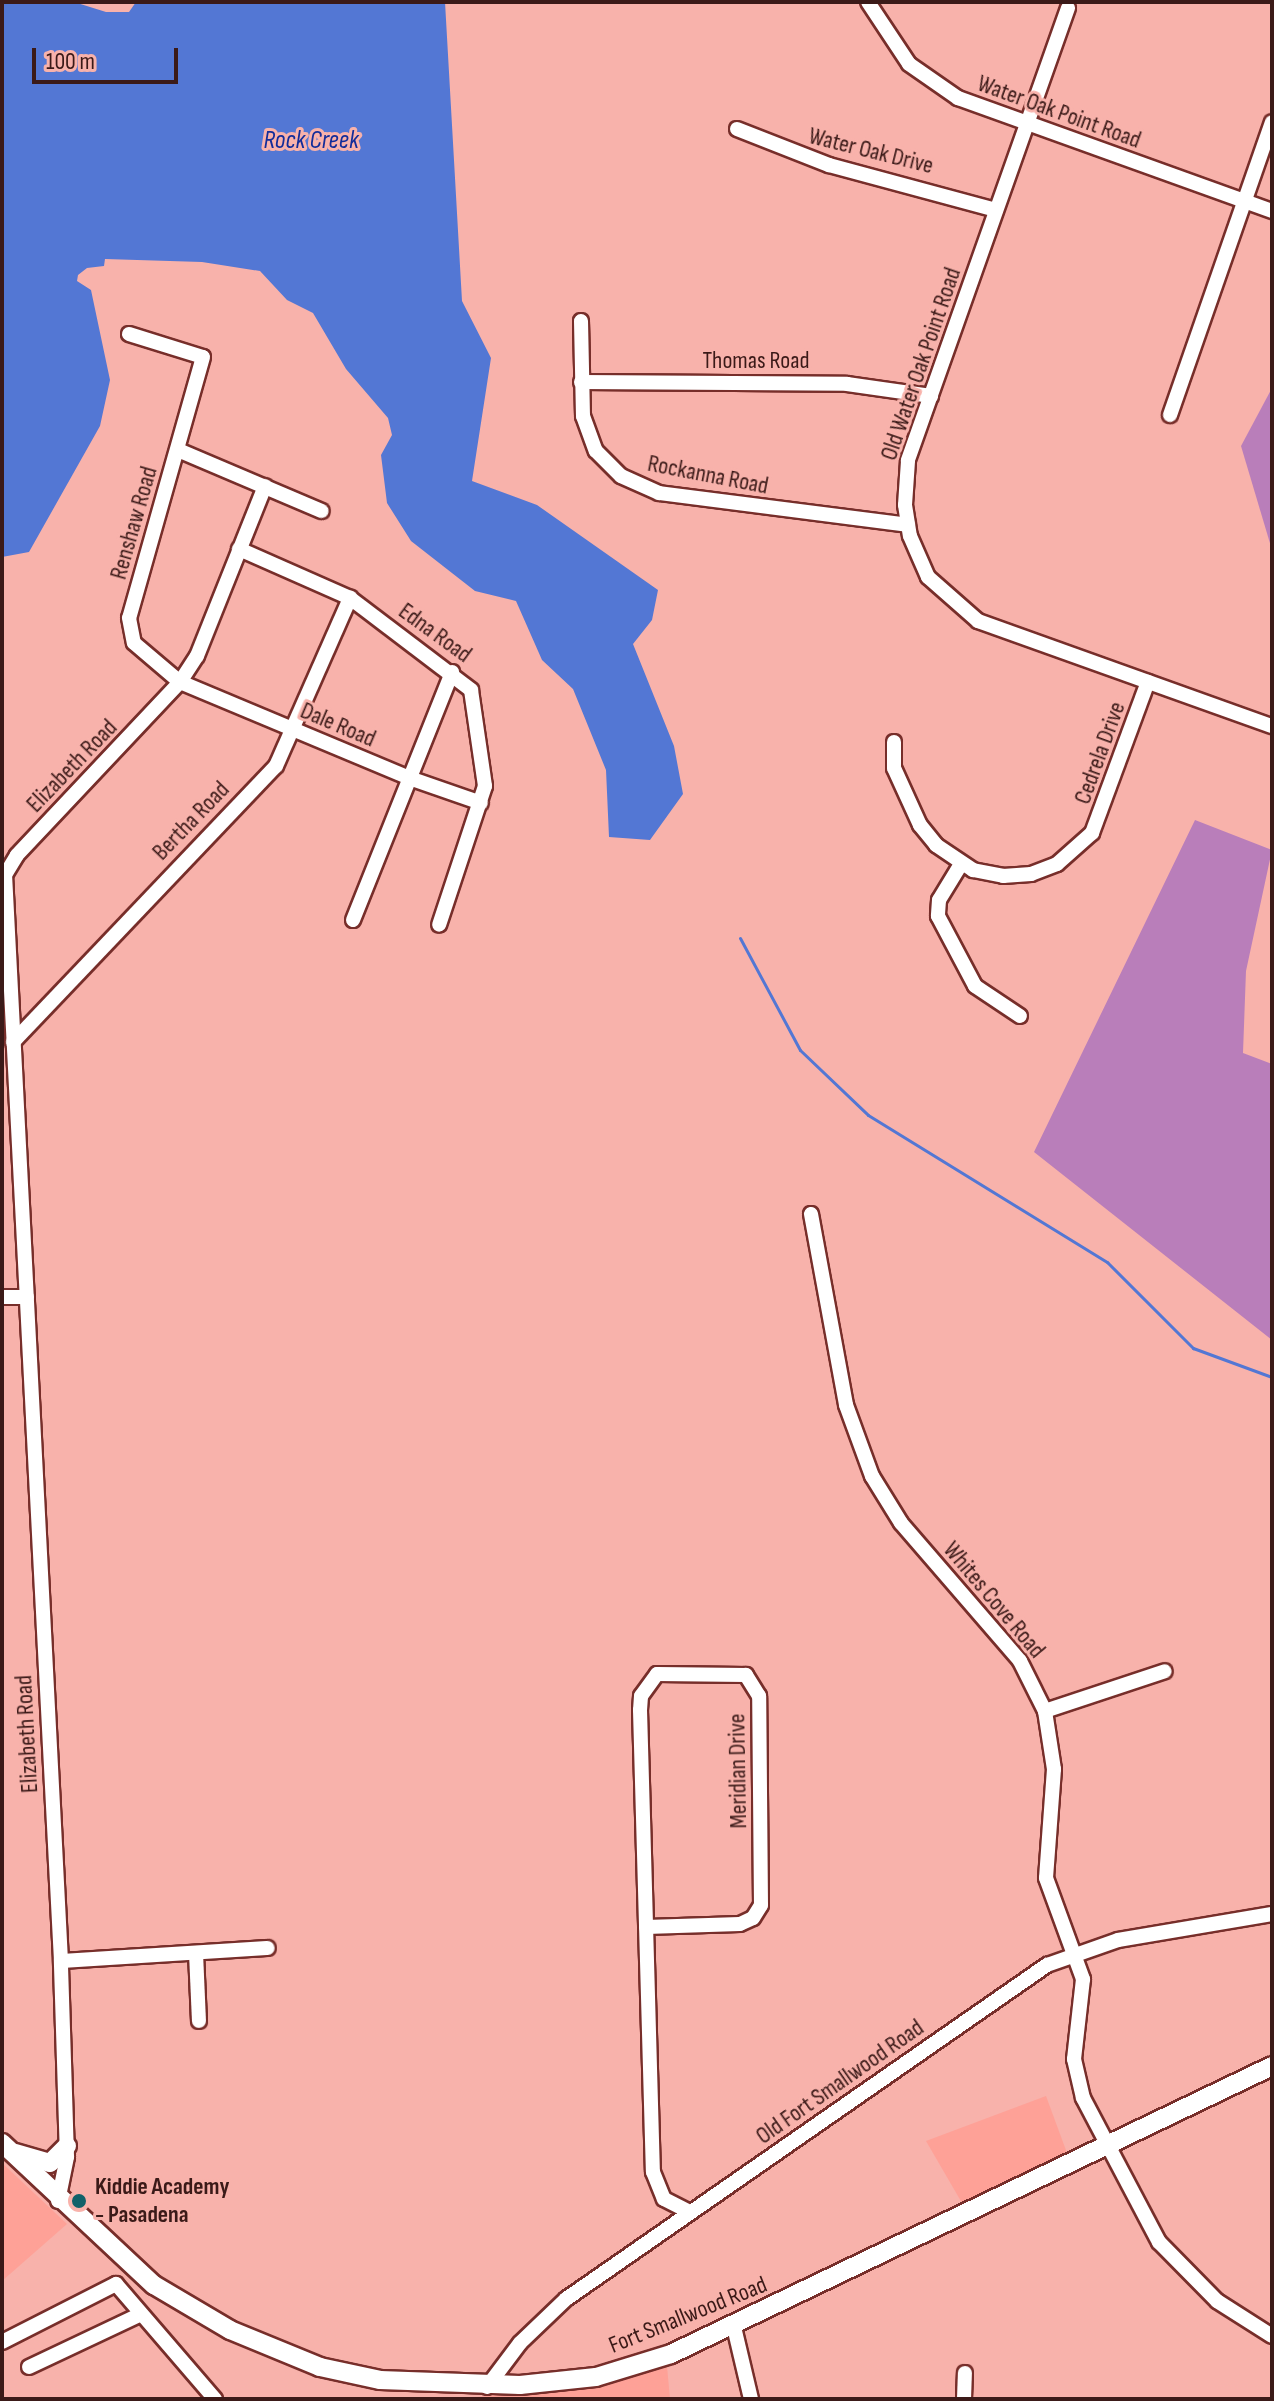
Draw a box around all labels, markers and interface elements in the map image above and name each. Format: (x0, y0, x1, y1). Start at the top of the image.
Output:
scale bar (36, 32, 182, 82)
text: 100 m (46, 47, 95, 76)
street label: Water Oak Point Road (973, 69, 1145, 155)
street label: Water Oak Drive (806, 122, 936, 180)
water label: Rock Creek (263, 125, 359, 157)
street label: Old Water Oak Point Road (875, 264, 967, 464)
street label: Thomas Road (703, 347, 809, 375)
street label: Rockanna Road (645, 449, 771, 501)
street label: Renshaw Road (104, 463, 164, 583)
street label: Edna Road (393, 597, 477, 669)
street label: Dale Road (296, 696, 380, 754)
street label: Cedrela Drive (1068, 698, 1132, 808)
street label: Elizabeth Road (21, 714, 123, 818)
street label: Bertha Road (147, 776, 235, 866)
street label: Whites Cove Road (937, 1536, 1051, 1664)
street label: Elizabeth Road (10, 1674, 44, 1794)
street label: Meridian Drive (723, 1713, 753, 1829)
street label: Old Fort Smallwood Road (751, 2013, 929, 2151)
place label: Kiddie Academy - Pasadena (95, 2173, 229, 2229)
marker: Kiddie Academy - Pasadena (70, 2192, 88, 2210)
street label: Fort Smallwood Road (605, 2270, 771, 2360)

